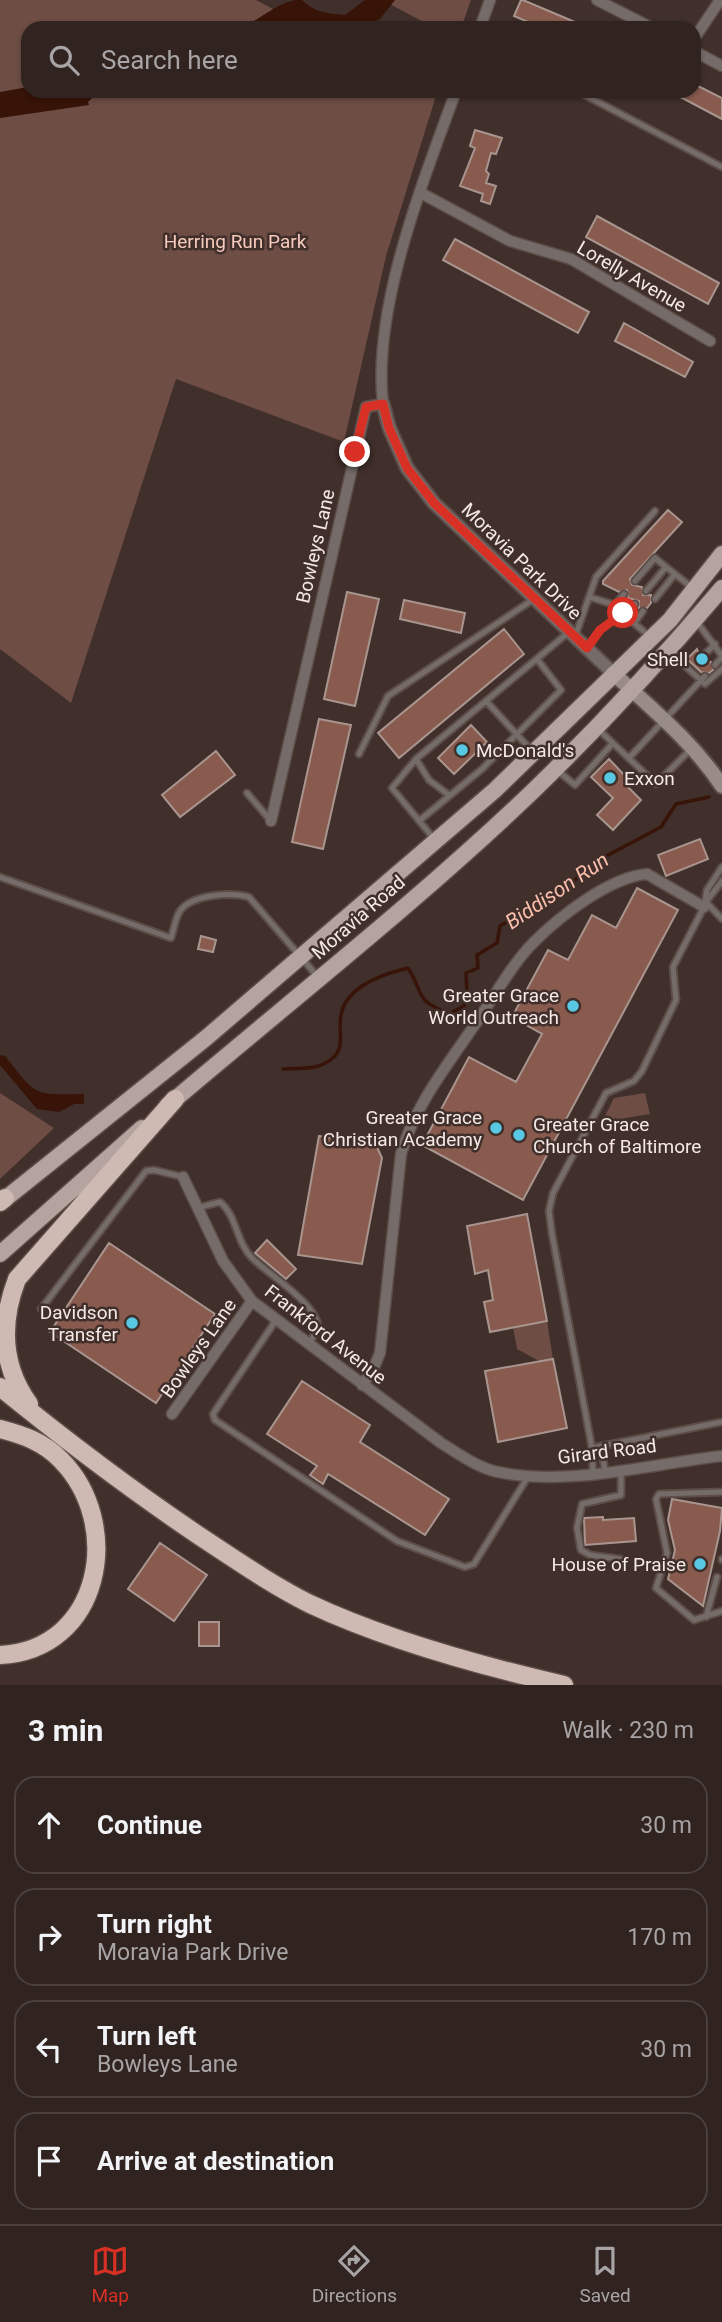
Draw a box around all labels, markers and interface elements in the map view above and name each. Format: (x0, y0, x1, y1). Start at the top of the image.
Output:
search box (21, 21, 701, 98)
icon: search (45, 41, 83, 79)
text: Search here (101, 45, 238, 75)
park label: Herring Run Park (164, 230, 307, 253)
street label: Lorelly Avenue (573, 236, 691, 317)
route end (339, 436, 370, 467)
street label: Bowleys Lane (291, 487, 340, 605)
street label: Moravia Park Drive (457, 498, 587, 625)
route start (607, 597, 638, 628)
place label: Shell (647, 648, 688, 671)
marker: Shell (694, 651, 710, 667)
place label: McDonald's (476, 739, 574, 762)
marker: McDonald's (454, 742, 470, 758)
place label: Exxon (624, 767, 675, 790)
marker: Exxon (602, 770, 618, 786)
water label: Biddison Run (501, 848, 613, 934)
street label: Moravia Road (307, 871, 410, 964)
place label: Greater Grace World Outreach (428, 984, 559, 1029)
marker: Greater Grace World Outreach (565, 998, 581, 1014)
place label: Greater Grace Christian Academy (323, 1106, 482, 1151)
place label: Greater Grace Church of Baltimore (533, 1113, 701, 1158)
marker: Greater Grace Christian Academy (488, 1120, 504, 1136)
marker: Greater Grace Church of Baltimore (511, 1127, 527, 1143)
street label: Frankford Avenue (260, 1280, 391, 1389)
street label: Bowleys Lane (156, 1294, 241, 1402)
place label: Davidson Transfer (40, 1301, 119, 1346)
marker: Davidson Transfer (124, 1315, 140, 1331)
street label: Girard Road (556, 1434, 658, 1469)
place label: House of Praise (551, 1553, 686, 1576)
marker: House of Praise (692, 1556, 708, 1572)
text: 3 min (28, 1713, 103, 1748)
text: Walk · 230 m (562, 1717, 694, 1744)
icon: ahead (30, 1806, 68, 1844)
text: Continue (97, 1810, 202, 1840)
text: 30 m (640, 1812, 692, 1839)
text: Turn right (97, 1909, 212, 1939)
icon: right (30, 1918, 68, 1956)
text: 170 m (627, 1924, 692, 1951)
text: Moravia Park Drive (97, 1939, 289, 1966)
text: Turn left (97, 2021, 196, 2051)
icon: left (30, 2030, 68, 2068)
text: 30 m (640, 2036, 692, 2063)
text: Bowleys Lane (97, 2051, 238, 2078)
icon: arrive (30, 2142, 68, 2180)
text: Arrive at destination (97, 2146, 334, 2176)
tab: Map (91, 2242, 129, 2307)
tab: Directions (312, 2242, 397, 2307)
tab: Saved (579, 2242, 631, 2307)

